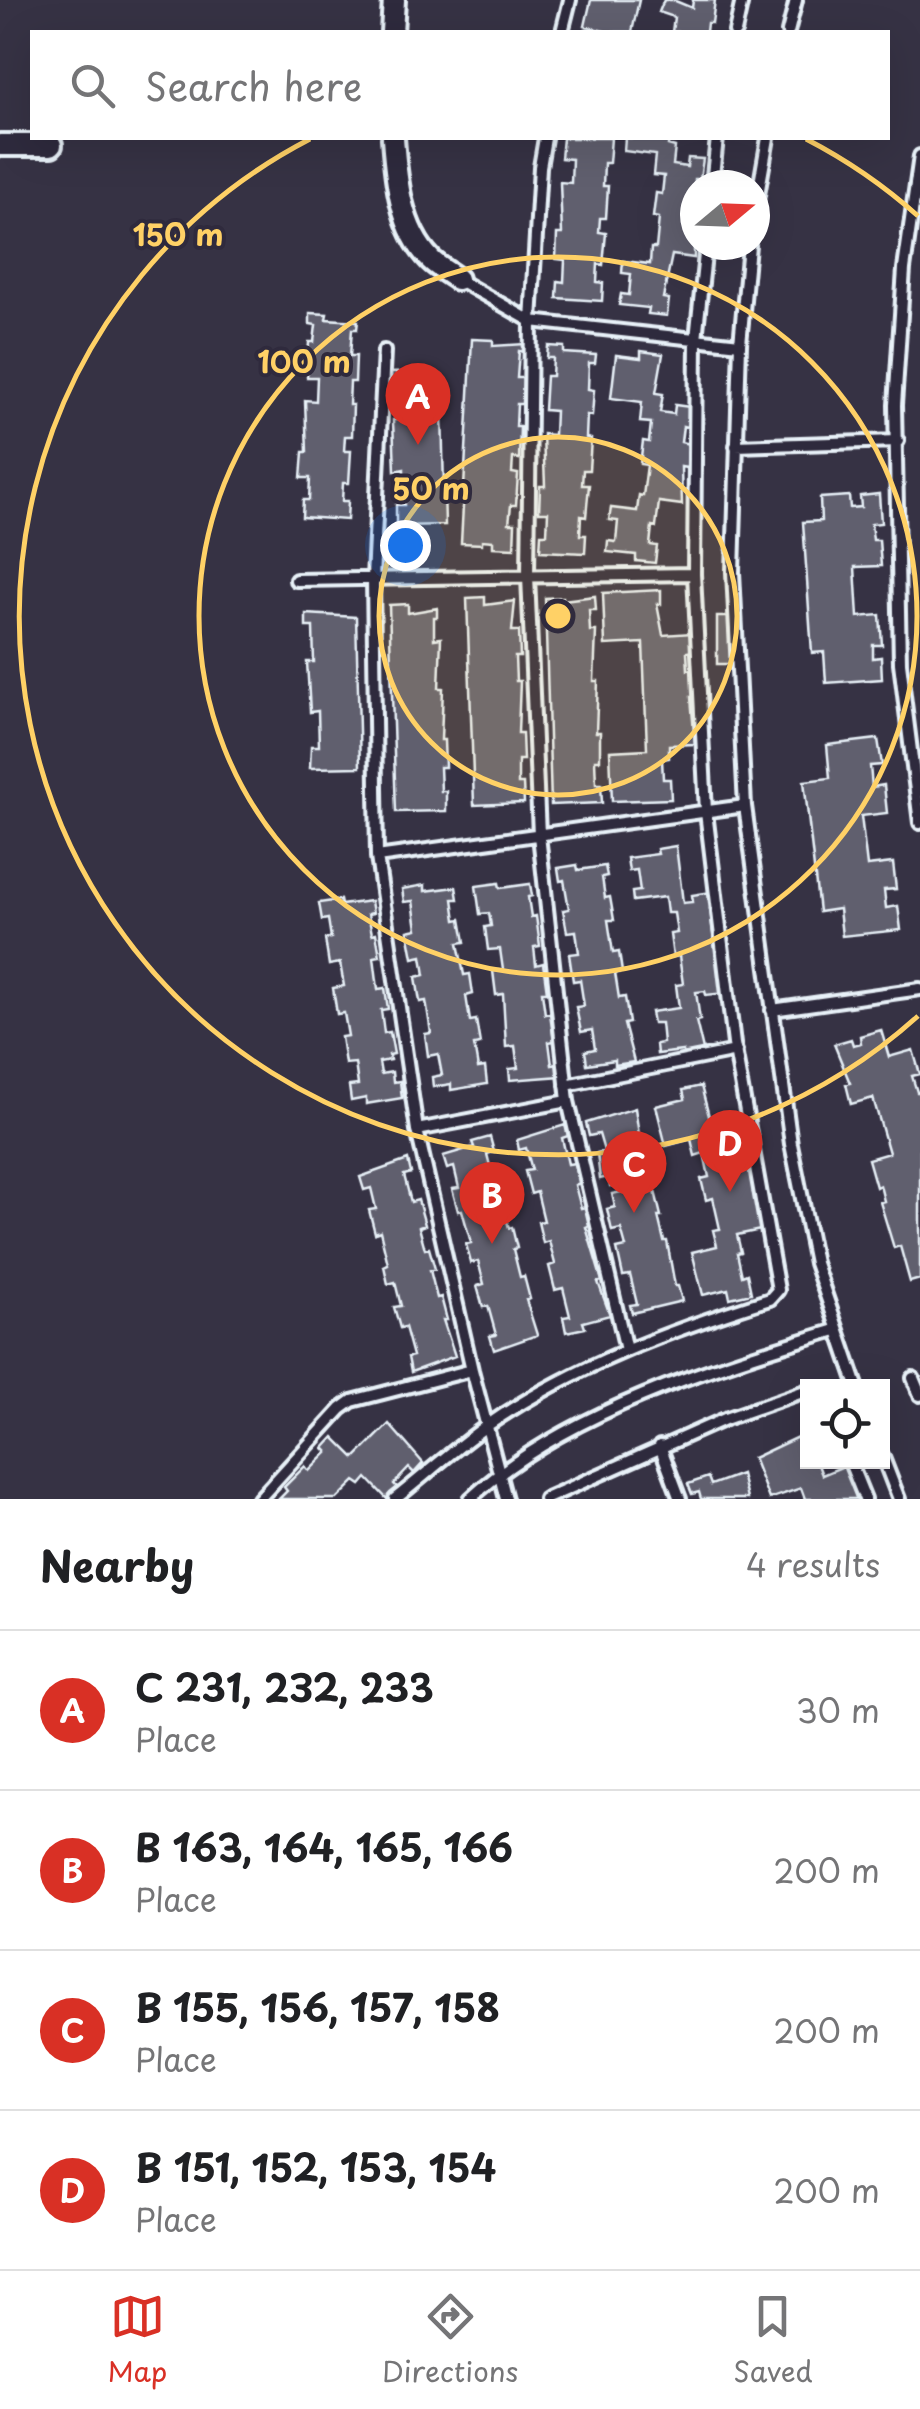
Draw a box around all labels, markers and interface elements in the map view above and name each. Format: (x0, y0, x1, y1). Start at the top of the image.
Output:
search box (30, 30, 890, 140)
text: Search here (145, 57, 362, 114)
icon: search (65, 58, 120, 113)
north arrow (680, 170, 770, 260)
text: 150 m (133, 211, 223, 256)
text: 100 m (257, 338, 351, 383)
pin: A (386, 362, 450, 445)
text: 50 m (392, 465, 470, 510)
your location (380, 520, 431, 571)
centre of rings (540, 598, 576, 634)
pin: D (698, 1110, 762, 1192)
pin: C (602, 1130, 666, 1213)
pin: B (460, 1162, 524, 1244)
map controls (800, 1379, 890, 1469)
button: locate (800, 1379, 890, 1469)
text: Nearby (40, 1533, 194, 1596)
text: 4 results (746, 1540, 880, 1588)
text: C 231, 232, 233 (135, 1658, 434, 1715)
text: A (60, 1686, 85, 1734)
text: 30 m (796, 1686, 880, 1734)
text: Place (135, 1715, 217, 1763)
text: B 163, 164, 165, 166 (135, 1818, 513, 1875)
text: B (62, 1846, 83, 1894)
text: 200 m (773, 1846, 880, 1894)
text: Place (135, 1875, 217, 1923)
text: B 155, 156, 157, 158 (135, 1978, 500, 2035)
text: C (60, 2006, 85, 2054)
text: 200 m (773, 2006, 880, 2054)
text: Place (135, 2035, 217, 2083)
text: B 151, 152, 153, 154 (135, 2138, 496, 2195)
text: D (60, 2166, 85, 2214)
text: 200 m (773, 2166, 880, 2214)
text: Place (135, 2195, 217, 2243)
tab: Map (107, 2289, 167, 2392)
tab: Directions (382, 2289, 518, 2392)
tab: Saved (733, 2289, 813, 2392)

